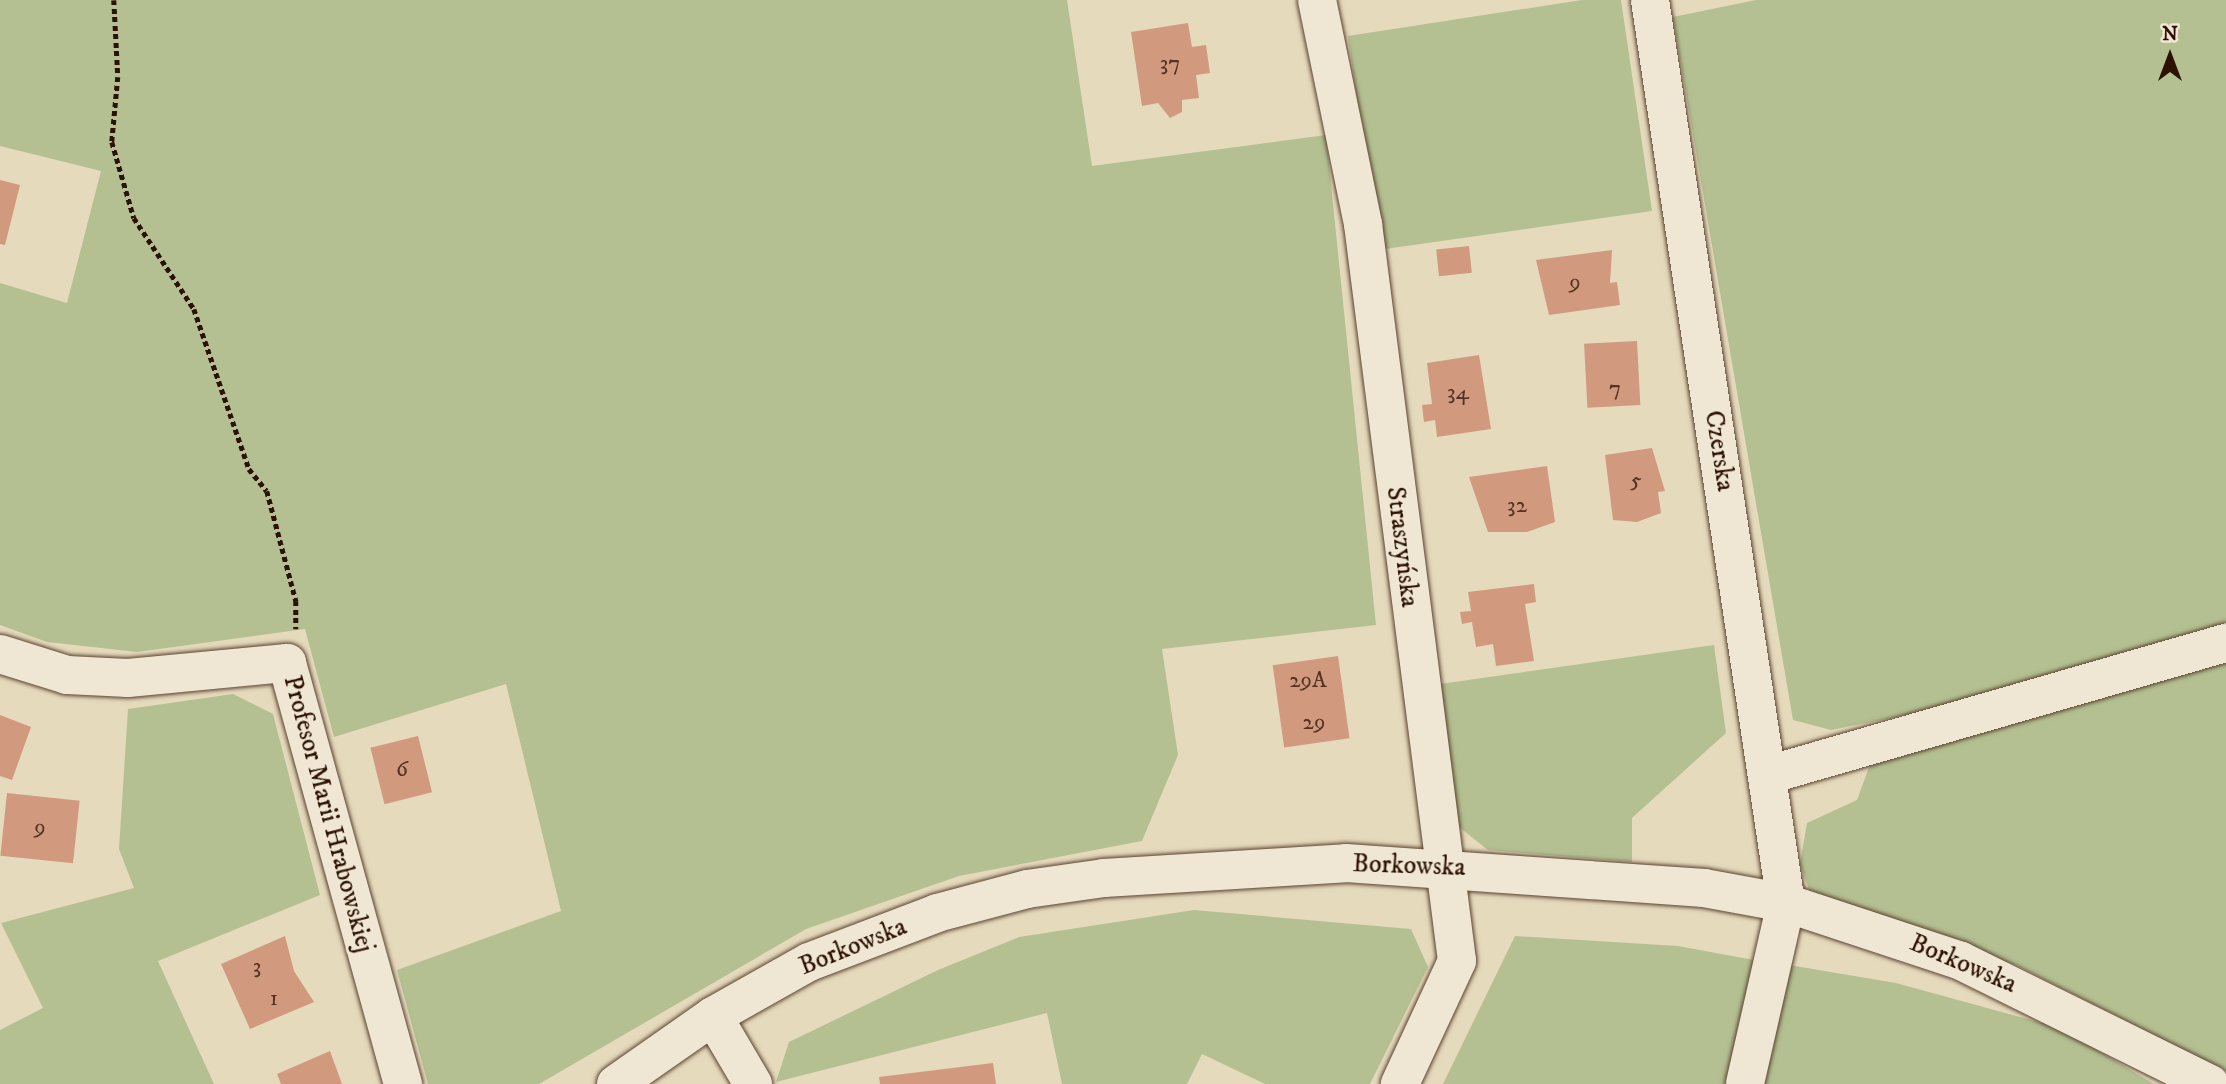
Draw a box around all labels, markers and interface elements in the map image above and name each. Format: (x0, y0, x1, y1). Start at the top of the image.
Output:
north arrow (2135, 21, 2205, 91)
text: N (2162, 23, 2178, 46)
house number: 37 (1160, 50, 1180, 78)
house number: 9 (1569, 269, 1581, 297)
house number: 7 (1609, 375, 1621, 403)
house number: 34 (1447, 379, 1469, 407)
street label: Czerska (1697, 408, 1741, 494)
house number: 5 (1630, 467, 1642, 495)
street label: Straszyńska (1379, 485, 1425, 609)
house number: 32 (1507, 492, 1527, 520)
house number: 29A (1289, 667, 1327, 695)
street label: Profesor Marii Hrabowskiej (276, 672, 380, 956)
house number: 29 (1303, 709, 1325, 737)
house number: 6 (396, 756, 408, 784)
house number: 9 (34, 814, 46, 842)
street label: Borkowska (1352, 848, 1466, 884)
street label: Borkowska (795, 911, 911, 983)
street label: Borkowska (1905, 928, 2021, 1000)
house number: 3 (253, 953, 261, 981)
house number: 1 (270, 985, 278, 1013)

